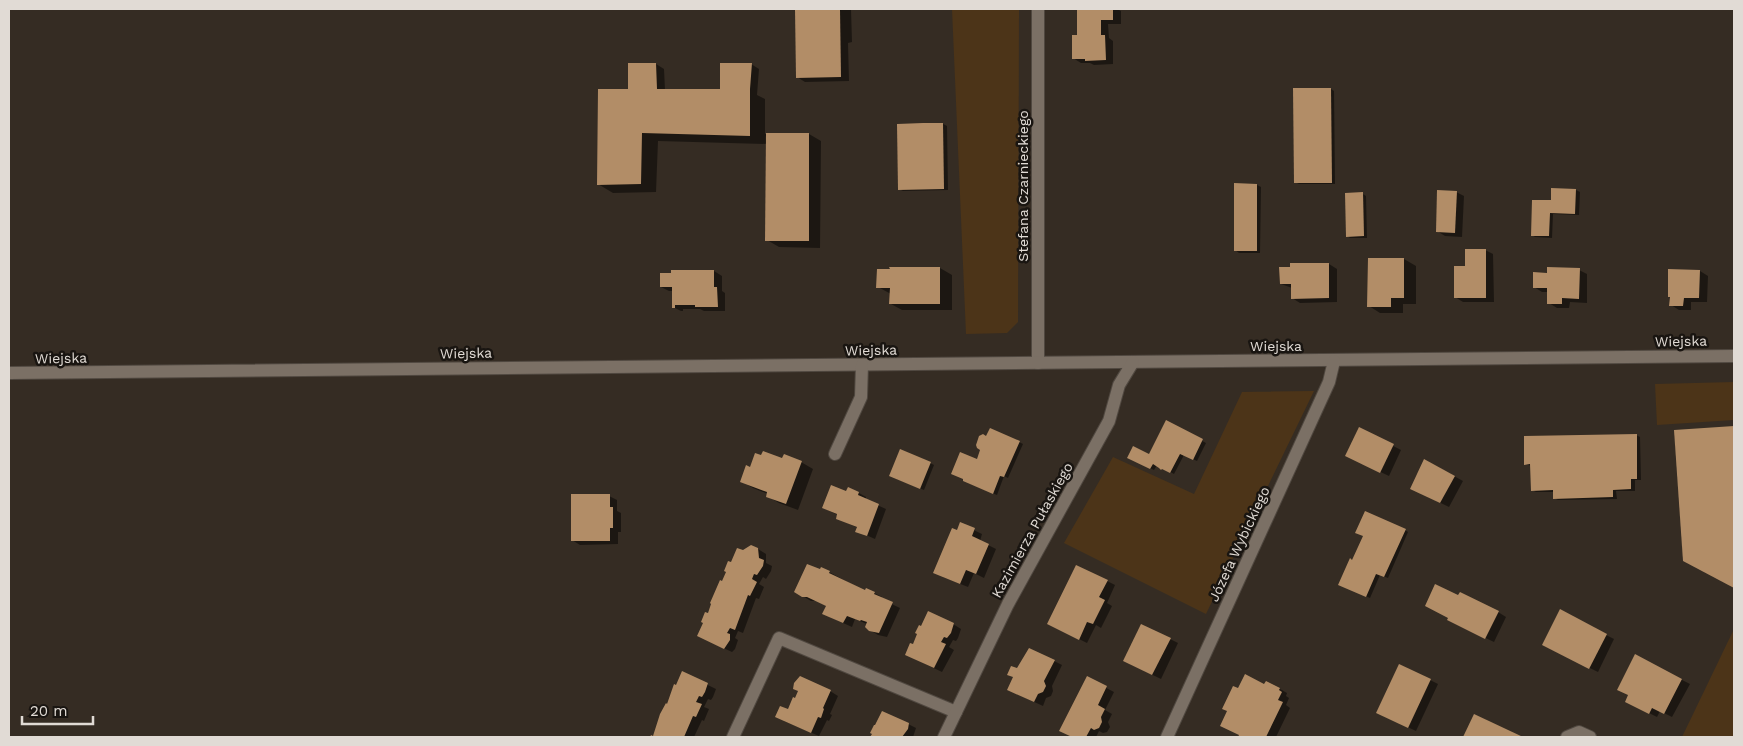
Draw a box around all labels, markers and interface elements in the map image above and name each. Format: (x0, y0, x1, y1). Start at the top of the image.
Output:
street label: Stefana Czarnieckiego (1015, 110, 1031, 262)
street label: Wiejska (1655, 333, 1707, 349)
street label: Wiejska (1250, 338, 1302, 354)
street label: Wiejska (845, 342, 897, 358)
street label: Wiejska (440, 345, 492, 361)
street label: Wiejska (35, 350, 87, 366)
street label: Kazimierza Pułaskiego (988, 460, 1076, 600)
street label: Józefa Wybickiego (1205, 484, 1273, 604)
scale bar (22, 694, 94, 726)
text: 20 m (30, 702, 68, 720)

